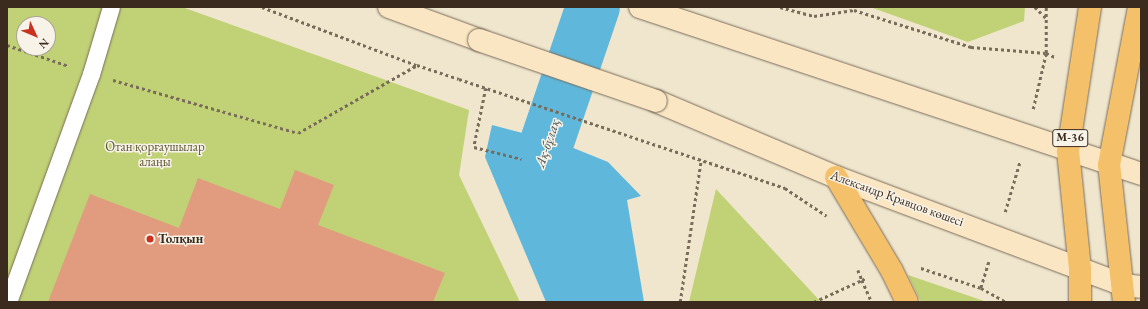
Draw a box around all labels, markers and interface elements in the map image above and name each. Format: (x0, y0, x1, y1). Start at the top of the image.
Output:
north arrow (16, 16, 56, 56)
text: N (36, 36, 52, 52)
water label: Ақ-бұлақ (531, 117, 563, 169)
road number: M-36 (1052, 128, 1088, 148)
park label: Отан қорғаушылар алаңы (105, 140, 205, 171)
street label: Александр Кравцов көшесі (828, 168, 966, 230)
place label: Толқын (158, 231, 203, 247)
marker: Толқын (145, 234, 155, 244)

